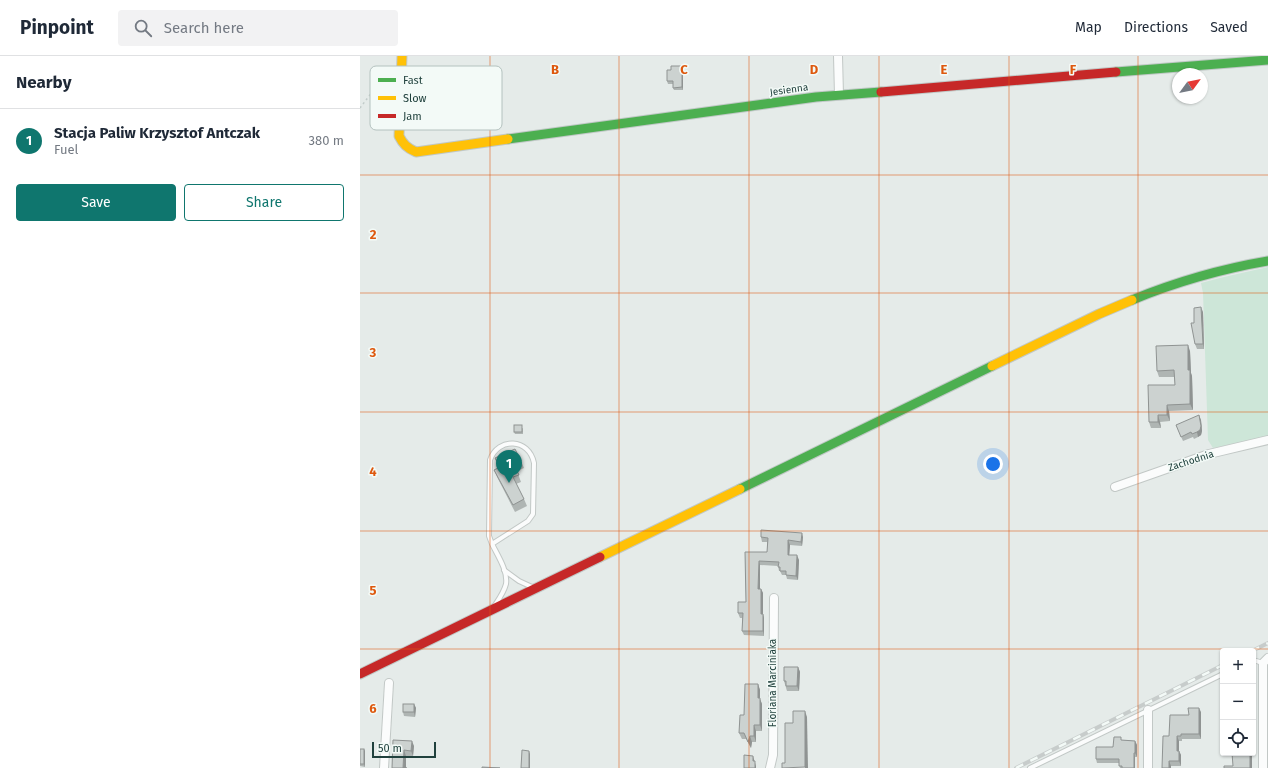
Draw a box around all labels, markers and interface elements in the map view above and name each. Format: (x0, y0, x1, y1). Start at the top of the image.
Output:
search box (118, 10, 398, 46)
text: Pinpoint (20, 16, 94, 39)
icon: search (132, 17, 154, 39)
text: Search here (164, 19, 244, 37)
text: Map (1075, 19, 1102, 36)
text: Directions (1124, 19, 1188, 36)
text: Saved (1210, 19, 1248, 36)
text: B (551, 62, 559, 77)
text: C (680, 62, 688, 77)
text: D (810, 62, 819, 77)
text: E (941, 62, 948, 77)
text: F (1070, 62, 1077, 77)
legend (370, 66, 502, 130)
north arrow (1172, 68, 1208, 104)
text: Nearby (16, 72, 71, 93)
text: Fast (403, 74, 423, 87)
street label: Jesienna (769, 81, 809, 99)
text: Slow (403, 92, 427, 105)
text: Jam (403, 110, 422, 123)
text: Stacja Paliw Krzysztof Antczak (54, 124, 260, 142)
text: 1 (26, 133, 32, 148)
text: 380 m (309, 133, 344, 148)
text: Fuel (54, 142, 78, 157)
button: Save (16, 184, 176, 221)
button: Share (184, 184, 344, 221)
text: 2 (370, 227, 377, 242)
text: 3 (369, 345, 377, 360)
street label: Zachodnia (1167, 448, 1215, 474)
pin: 1 (496, 450, 522, 483)
your location (983, 454, 1003, 474)
text: 4 (369, 464, 377, 479)
text: 5 (370, 583, 377, 598)
street label: Floriana Marciniaka (767, 639, 779, 727)
map controls (1220, 648, 1256, 756)
button: + (1220, 648, 1256, 684)
button: − (1220, 684, 1256, 720)
text: 6 (369, 701, 377, 716)
button: locate (1220, 720, 1256, 756)
scale bar (372, 740, 436, 759)
text: 50 m (378, 742, 402, 755)

